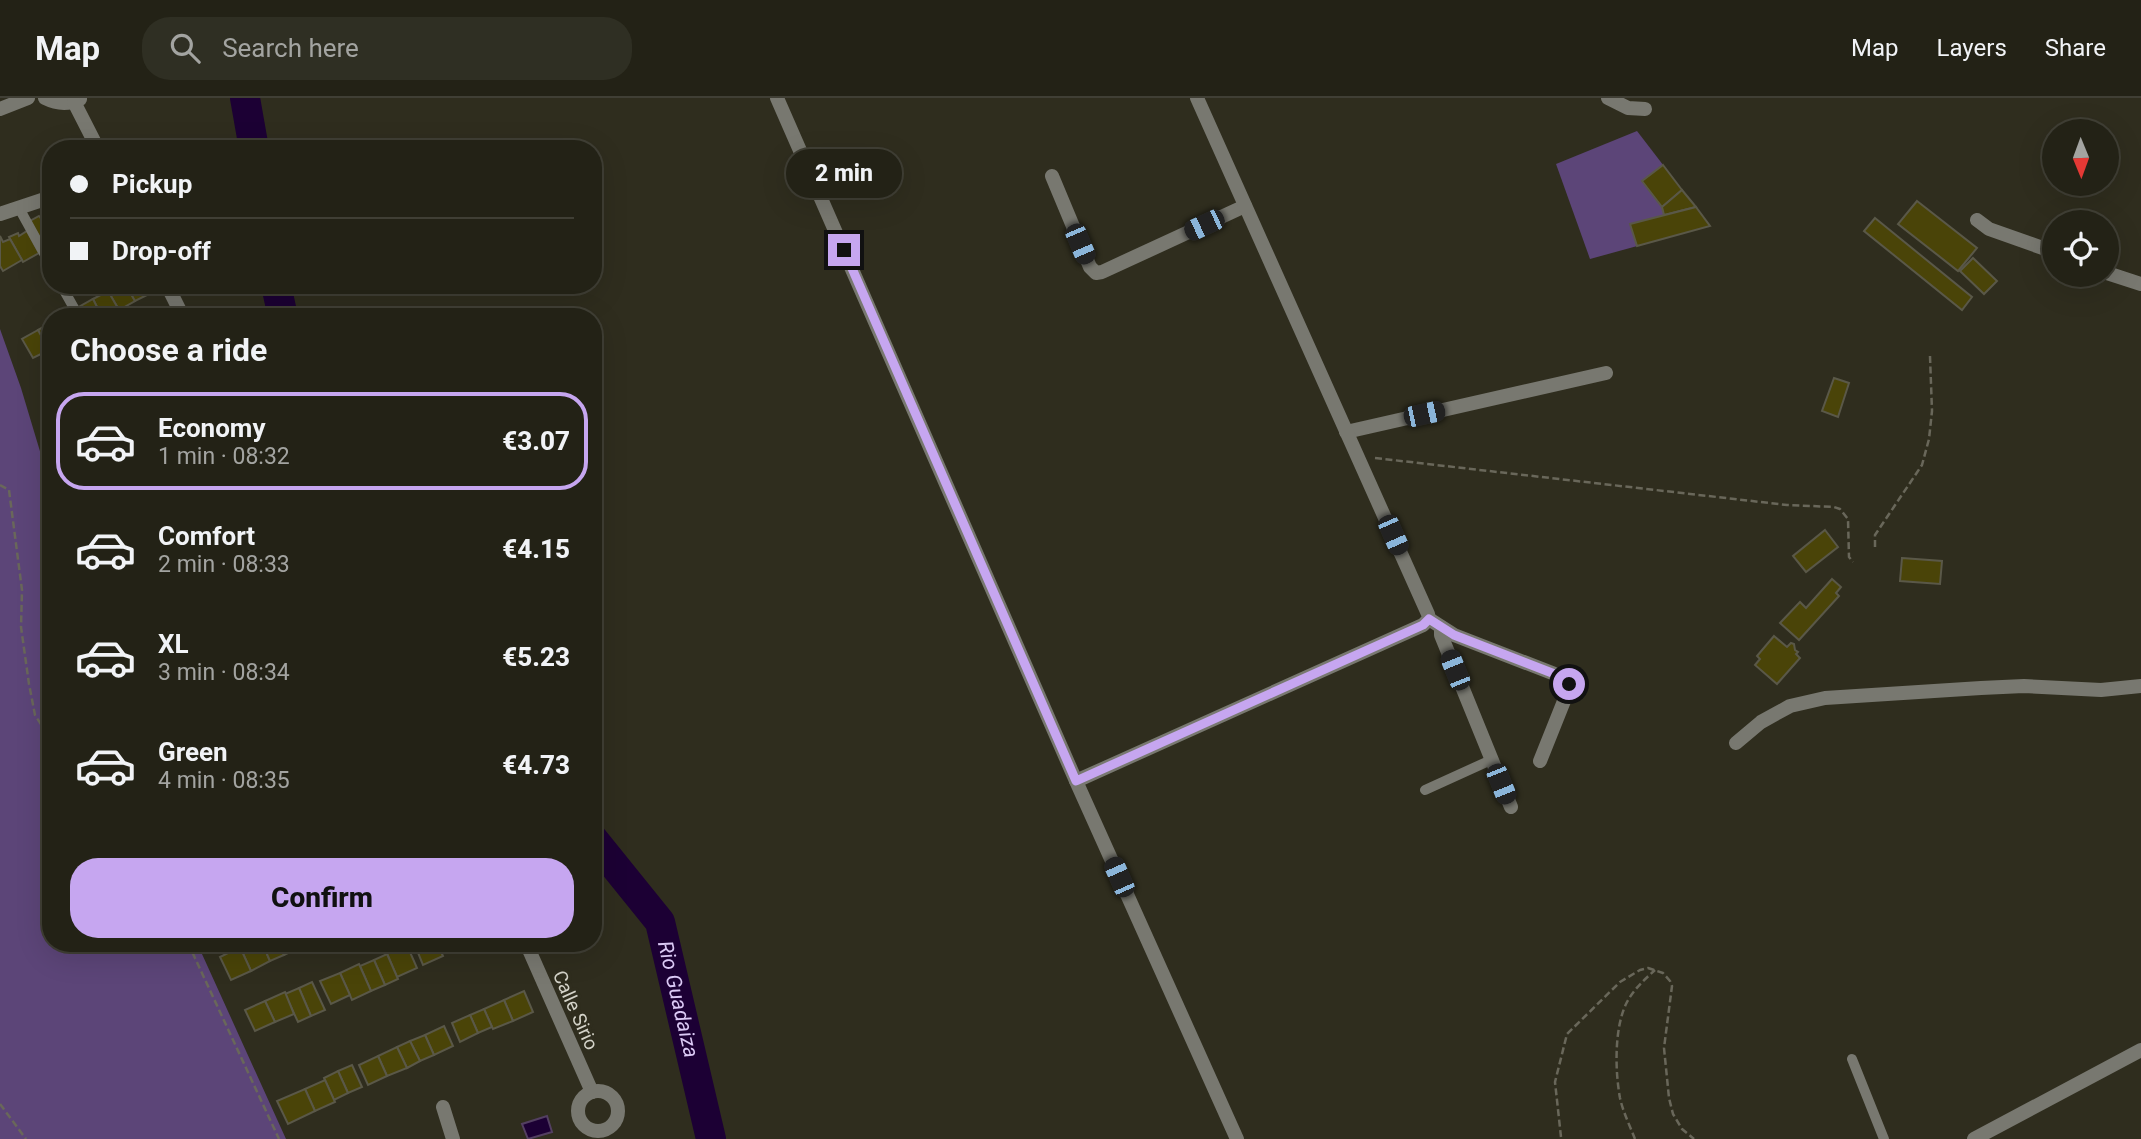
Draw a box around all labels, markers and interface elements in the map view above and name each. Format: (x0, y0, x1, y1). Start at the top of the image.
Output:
search box (142, 17, 632, 80)
text: Map (35, 29, 100, 68)
icon: search (166, 29, 204, 67)
text: Search here (222, 33, 359, 63)
text: Map (1851, 34, 1899, 62)
text: Layers (1937, 34, 2007, 62)
text: Share (2045, 34, 2106, 62)
north arrow (2042, 119, 2119, 196)
map controls (2042, 119, 2119, 287)
callout: 2 min (786, 149, 902, 198)
text: 2 min (815, 160, 873, 187)
text: Pickup (112, 169, 192, 199)
car (1181, 207, 1228, 243)
button: locate (2042, 210, 2119, 287)
car (1063, 221, 1098, 267)
route end (828, 234, 860, 266)
text: Drop-off (112, 236, 211, 266)
text: Choose a ride (70, 331, 267, 369)
car (1402, 399, 1447, 429)
icon: car (74, 410, 137, 473)
text: Economy (158, 413, 265, 443)
text: €3.07 (502, 426, 570, 456)
text: 1 min · 08:32 (158, 443, 290, 470)
car (1375, 512, 1412, 558)
icon: car (74, 518, 137, 581)
text: Comfort (158, 521, 255, 551)
text: €4.15 (502, 534, 570, 564)
text: 2 min · 08:33 (158, 551, 290, 578)
icon: car (74, 626, 137, 689)
text: XL (158, 629, 189, 659)
text: €5.23 (502, 642, 570, 672)
car (1438, 647, 1473, 693)
text: 3 min · 08:34 (158, 659, 290, 686)
route start (1553, 668, 1585, 700)
icon: car (74, 734, 137, 797)
text: Green (158, 737, 228, 767)
text: €4.73 (502, 750, 570, 780)
car (1484, 761, 1519, 807)
text: 4 min · 08:35 (158, 767, 290, 794)
car (1101, 854, 1138, 900)
button: Confirm (70, 858, 574, 938)
water label: Rio Guadaiza (653, 938, 703, 1060)
street label: Calle Sirio (548, 967, 603, 1053)

